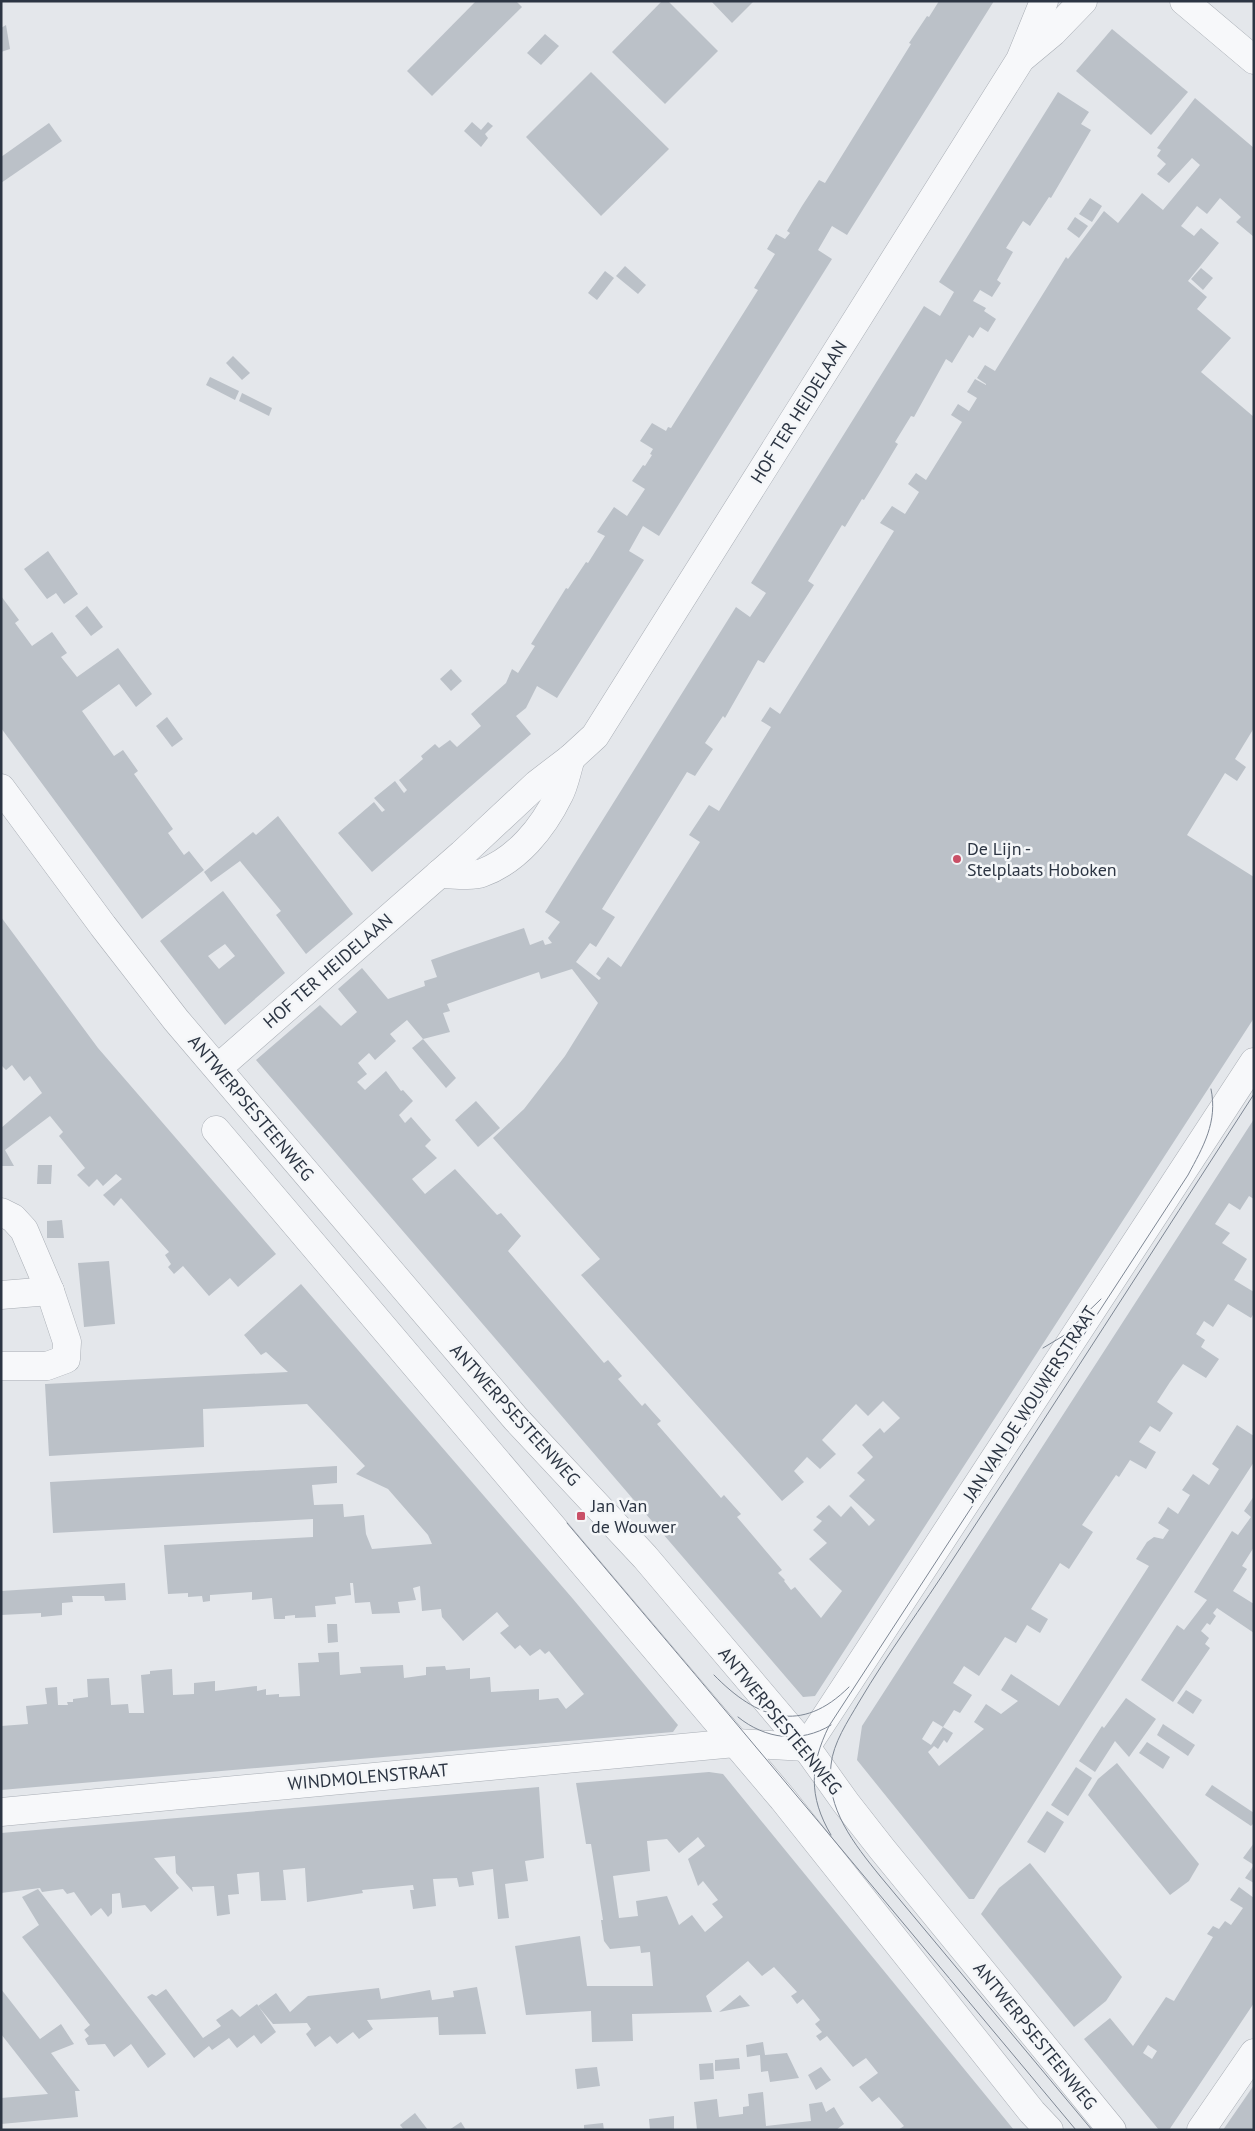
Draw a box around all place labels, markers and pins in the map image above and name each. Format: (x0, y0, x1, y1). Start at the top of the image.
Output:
place label: De Lijn - Stelplaats Hoboken (967, 837, 1117, 881)
marker: De Lijn - Stelplaats Hoboken (951, 853, 963, 865)
place label: Jan Van de Wouwer (590, 1494, 676, 1538)
marker: Jan Van de Wouwer (575, 1510, 587, 1522)

